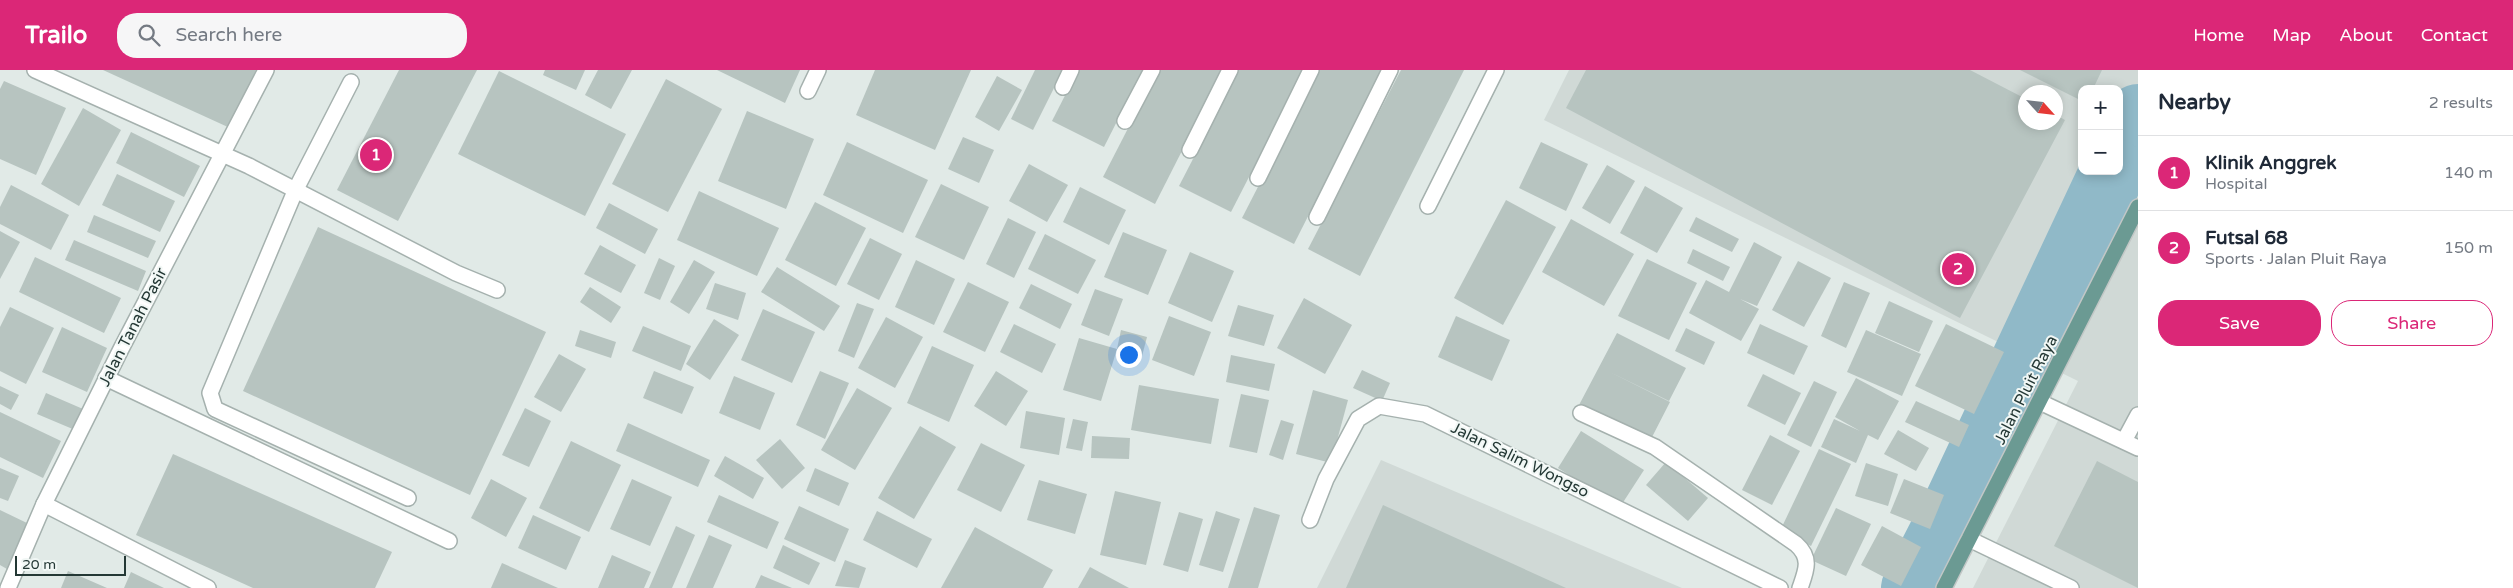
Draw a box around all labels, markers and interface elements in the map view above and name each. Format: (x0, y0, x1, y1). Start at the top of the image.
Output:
search box (117, 13, 467, 58)
text: Trailo (25, 21, 87, 50)
icon: search (135, 21, 163, 49)
text: Search here (175, 24, 282, 46)
text: Home (2193, 24, 2244, 46)
text: Map (2272, 24, 2311, 46)
text: About (2339, 24, 2393, 46)
text: Contact (2421, 24, 2488, 46)
north arrow (2018, 85, 2063, 130)
map controls (2078, 85, 2123, 175)
button: + (2078, 85, 2123, 130)
text: Nearby (2158, 90, 2231, 115)
text: 2 results (2429, 93, 2493, 113)
button: − (2078, 130, 2123, 175)
pin: 1 (360, 136, 392, 174)
text: Klinik Anggrek (2205, 152, 2337, 174)
text: 1 (2169, 163, 2179, 183)
text: 140 m (2444, 163, 2493, 183)
text: Hospital (2205, 174, 2267, 194)
text: Futsal 68 (2205, 227, 2288, 249)
text: 2 (2169, 238, 2179, 258)
text: 150 m (2444, 238, 2493, 258)
text: Sports · Jalan Pluit Raya (2205, 249, 2387, 269)
pin: 2 (1942, 250, 1974, 288)
street label: Jalan Tanah Pasir (94, 264, 172, 390)
button: Save (2158, 300, 2321, 346)
button: Share (2331, 300, 2493, 346)
street label: Jalan Pluit Raya (1990, 332, 2062, 448)
your location (1116, 342, 1142, 368)
street label: Jalan Salim Wongso (1448, 418, 1592, 502)
scale bar (15, 553, 126, 576)
text: 20 m (22, 556, 56, 573)

